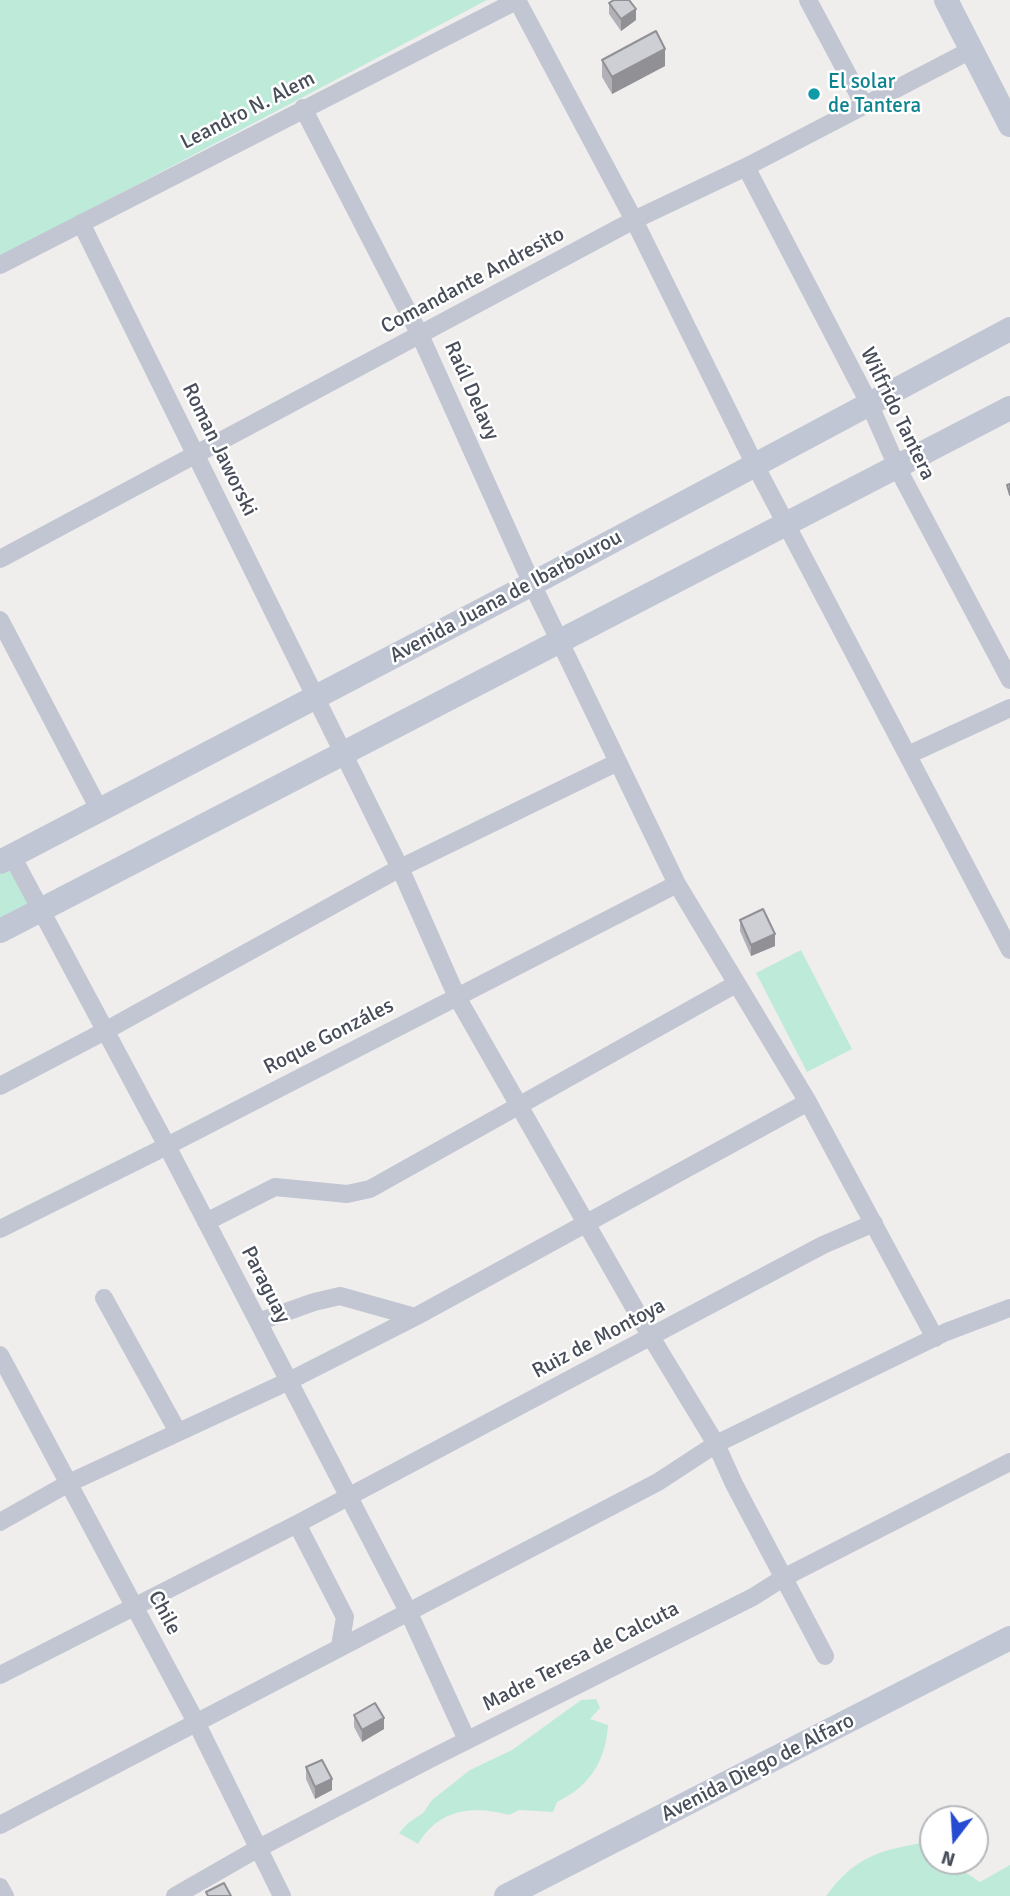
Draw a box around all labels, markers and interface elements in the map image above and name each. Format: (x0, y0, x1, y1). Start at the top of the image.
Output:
street label: Leandro N. Alem (177, 66, 319, 156)
place label: El solar de Tantera (828, 69, 921, 119)
marker: El solar de Tantera (806, 86, 822, 102)
street label: Comandante Andresito (377, 222, 569, 340)
street label: Raúl Delavy (438, 338, 504, 444)
street label: Wilfrido Tantera (854, 344, 940, 484)
street label: Roman Jaworski (176, 379, 262, 521)
street label: Avenida Juana de Ibarbourou (386, 525, 626, 669)
street label: Roque Gonzáles (260, 993, 398, 1081)
street label: Paraguay (235, 1242, 295, 1328)
street label: Ruiz de Montoya (528, 1293, 670, 1385)
street label: Chile (142, 1587, 186, 1639)
street label: Madre Teresa de Calcuta (478, 1596, 684, 1718)
street label: Avenida Diego de Alfaro (657, 1708, 859, 1828)
north arrow (919, 1805, 989, 1875)
text: N (939, 1845, 958, 1872)

